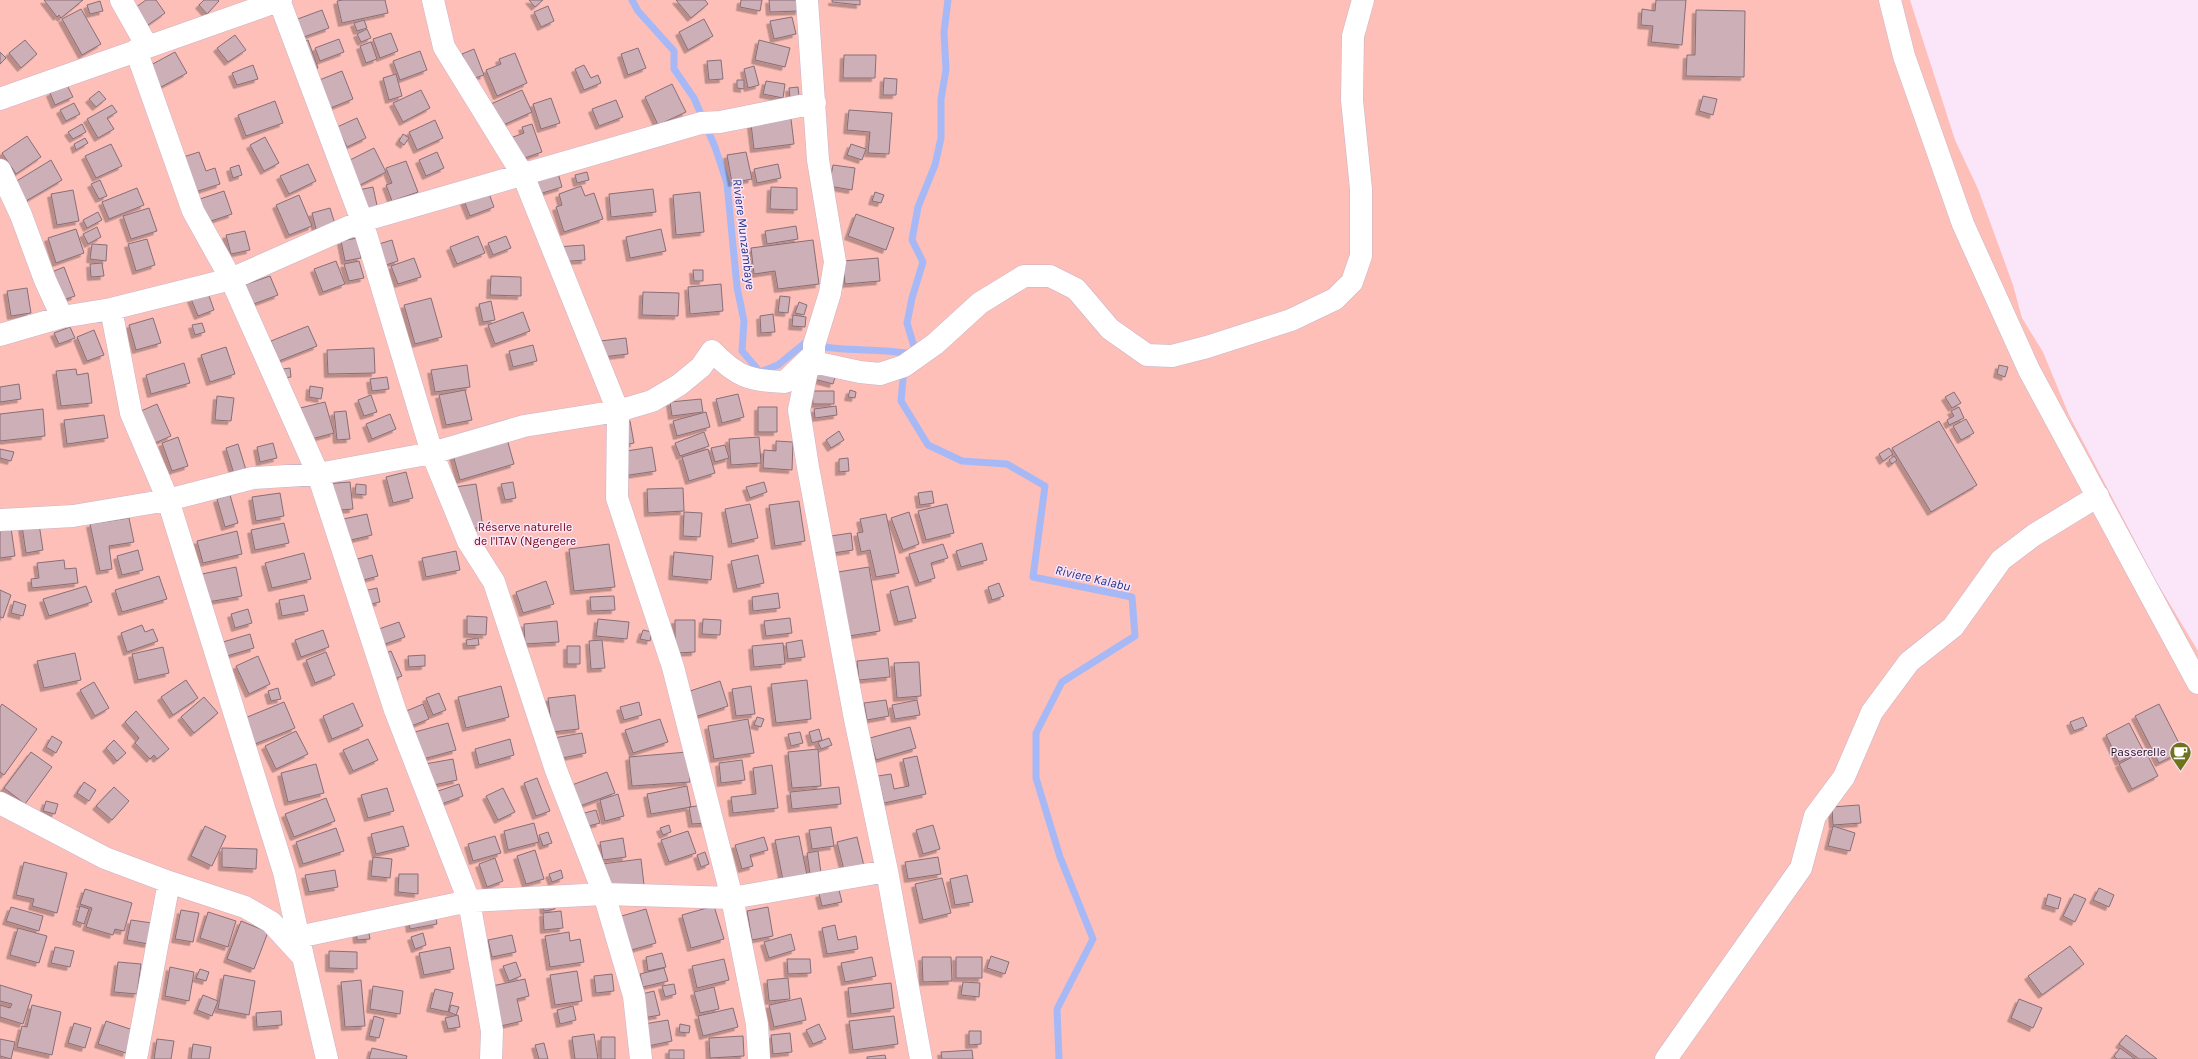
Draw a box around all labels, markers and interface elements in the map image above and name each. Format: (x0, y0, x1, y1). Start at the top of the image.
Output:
water label: Riviere Munzambaye (730, 178, 758, 290)
park label: Réserve naturelle de l'ITAV (Ngengere (474, 520, 576, 548)
water label: Riviere Kalabu (1054, 562, 1132, 594)
cafe icon: Passerelle (2168, 739, 2194, 772)
place label: Passerelle (2111, 745, 2166, 759)

